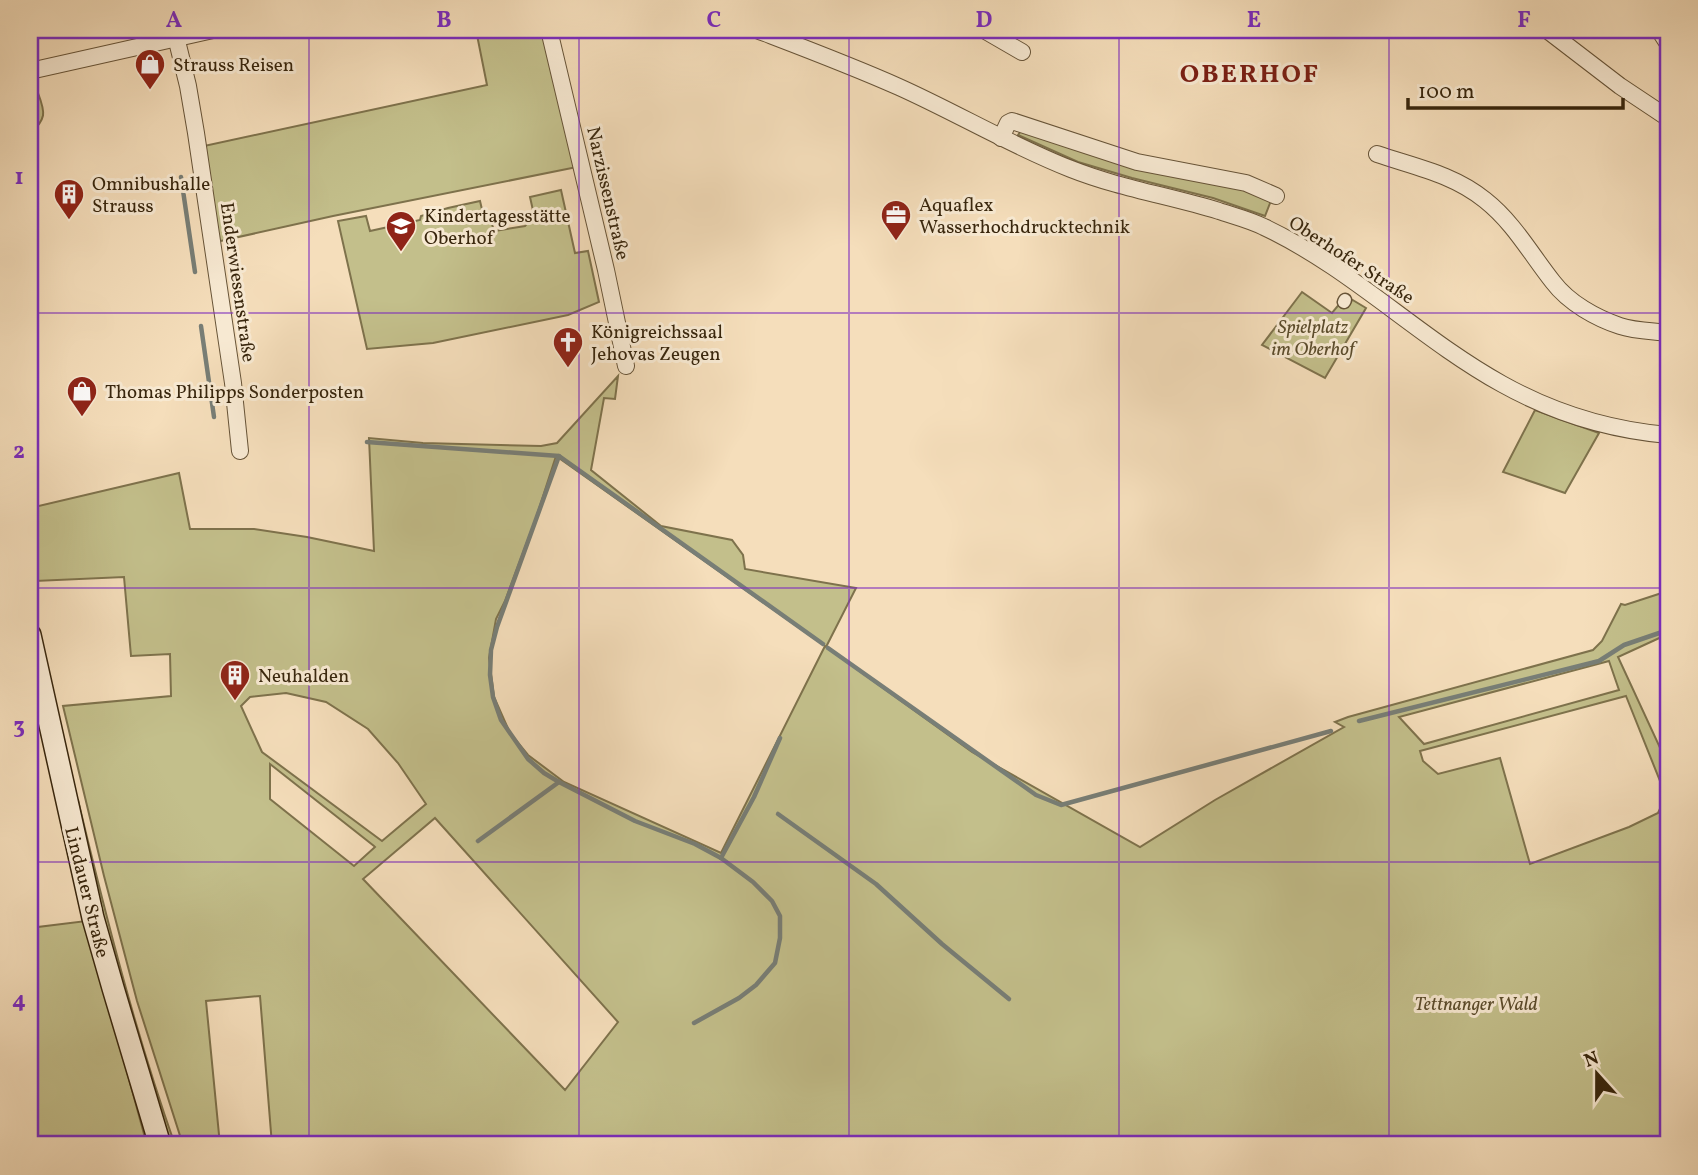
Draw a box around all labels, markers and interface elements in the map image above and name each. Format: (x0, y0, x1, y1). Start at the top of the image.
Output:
text: A (166, 5, 182, 37)
text: B (436, 5, 452, 37)
text: C (707, 5, 721, 37)
text: D (976, 5, 993, 37)
text: E (1247, 5, 1261, 37)
text: F (1517, 5, 1531, 37)
shop icon: Strauss Reisen (133, 47, 167, 91)
place label: Strauss Reisen (173, 53, 294, 79)
district label: OBERHOF (1180, 57, 1320, 93)
scale bar (1408, 66, 1623, 110)
text: 100 m (1418, 78, 1475, 107)
street label: Narzissenstraße (579, 124, 635, 263)
text: 1 (14, 162, 24, 194)
place label: Omnibushalle Strauss (92, 172, 210, 220)
building icon: Omnibushalle Strauss (52, 177, 86, 221)
place label: Aquaflex Wasserhochdrucktechnik (919, 193, 1130, 241)
office icon: Aquaflex Wasserhochdrucktechnik (879, 198, 913, 242)
street label: Enderwiesenstraße (213, 201, 261, 364)
place label: Kindertagesstätte Oberhof (424, 204, 571, 252)
school or university icon: Kindertagesstätte Oberhof (384, 209, 418, 253)
street label: Oberhofer Straße (1283, 210, 1419, 311)
park label: Spielplatz im Oberhof (1272, 315, 1358, 363)
place label: Königreichssaal Jehovas Zeugen (591, 320, 723, 368)
church icon: Königreichssaal Jehovas Zeugen (551, 325, 585, 369)
shop icon: Thomas Philipps Sonderposten (65, 374, 99, 418)
place label: Thomas Philipps Sonderposten (105, 380, 364, 406)
text: 2 (13, 436, 25, 468)
building icon: Neuhalden (218, 658, 252, 702)
place label: Neuhalden (258, 664, 349, 690)
text: 3 (13, 711, 25, 743)
street label: Lindauer Straße (57, 824, 115, 961)
text: 4 (12, 985, 26, 1017)
park label: Tettnanger Wald (1414, 992, 1538, 1018)
north arrow (1562, 1038, 1632, 1108)
text: N (1581, 1045, 1603, 1075)

